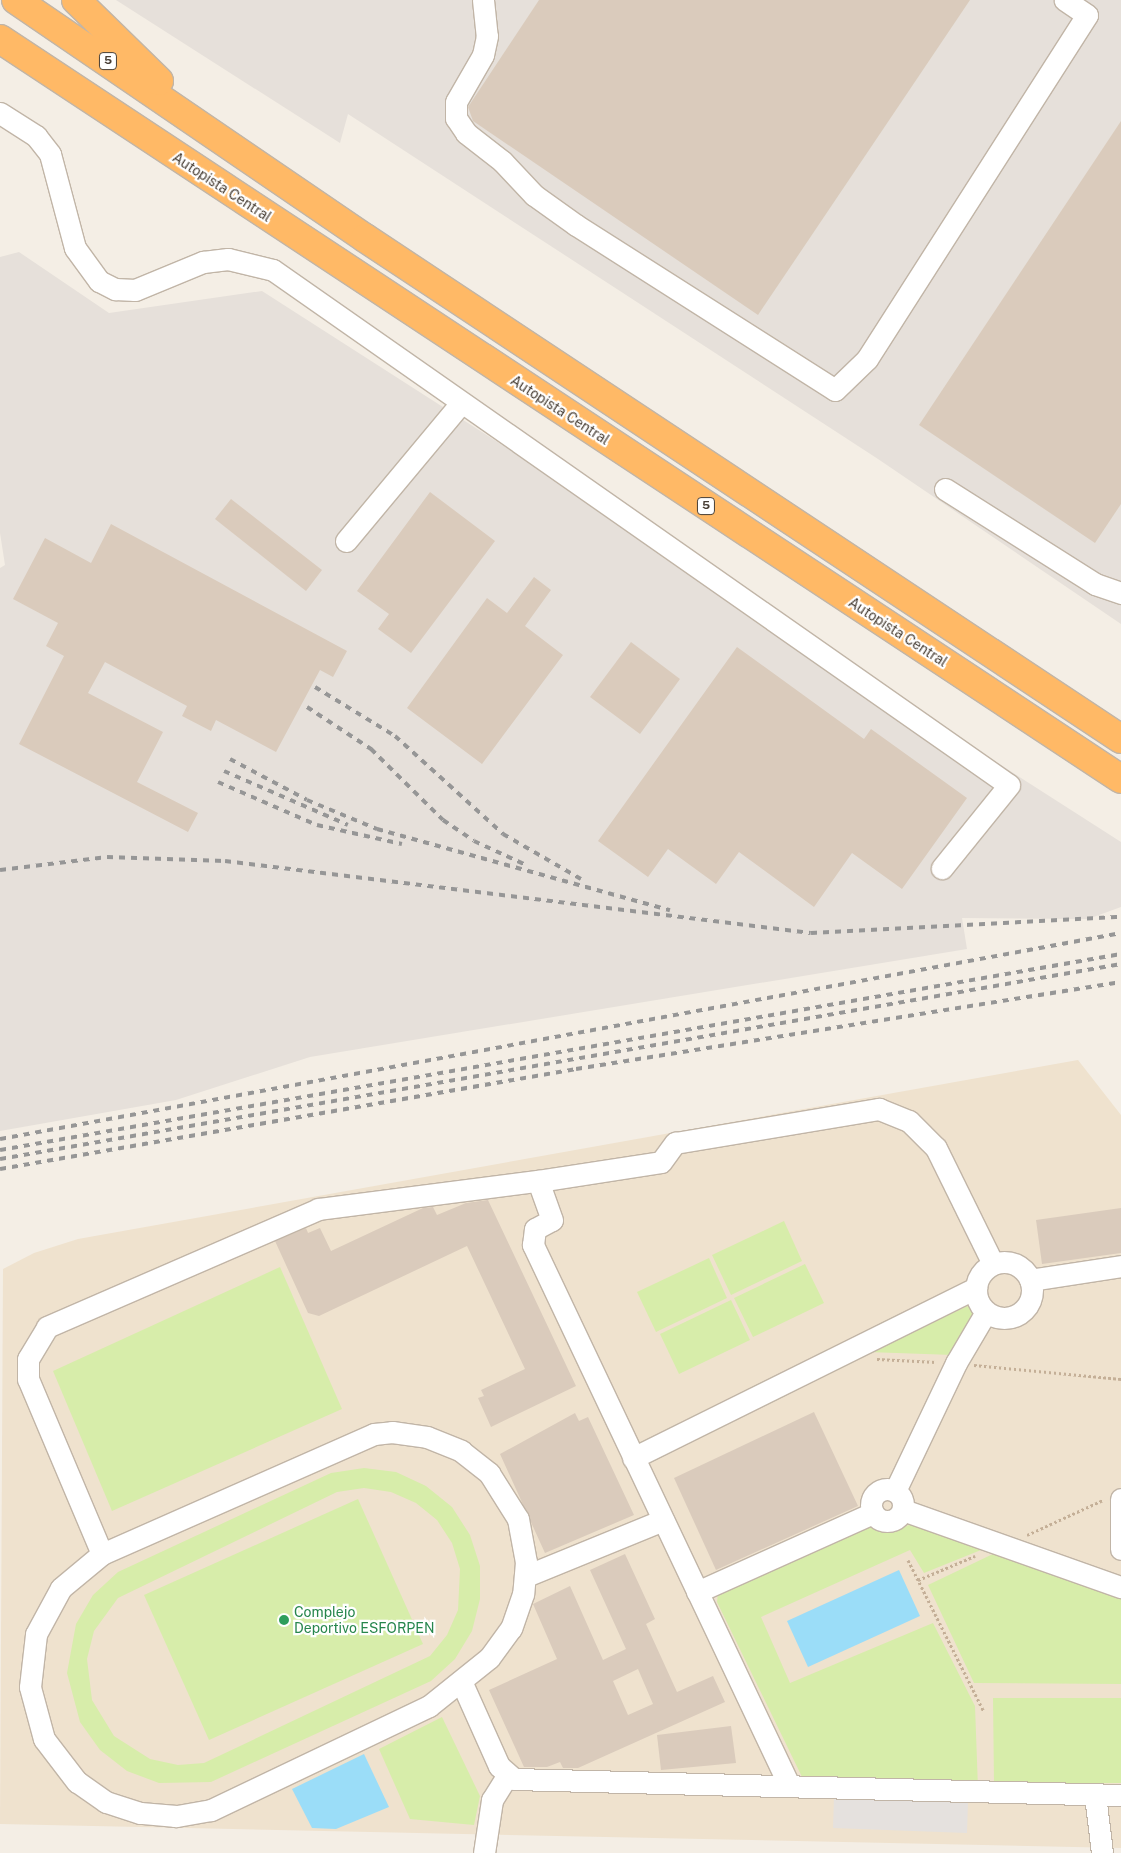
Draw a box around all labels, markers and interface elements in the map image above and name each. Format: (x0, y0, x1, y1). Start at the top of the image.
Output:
road number: 5 (98, 51, 118, 70)
street label: Autopista Central (169, 149, 275, 225)
street label: Autopista Central (507, 372, 613, 448)
road number: 5 (696, 496, 716, 516)
street label: Autopista Central (845, 594, 951, 670)
place label: Complejo Deportivo ESFORPEN (294, 1604, 435, 1636)
marker: Complejo Deportivo ESFORPEN (278, 1614, 290, 1626)

